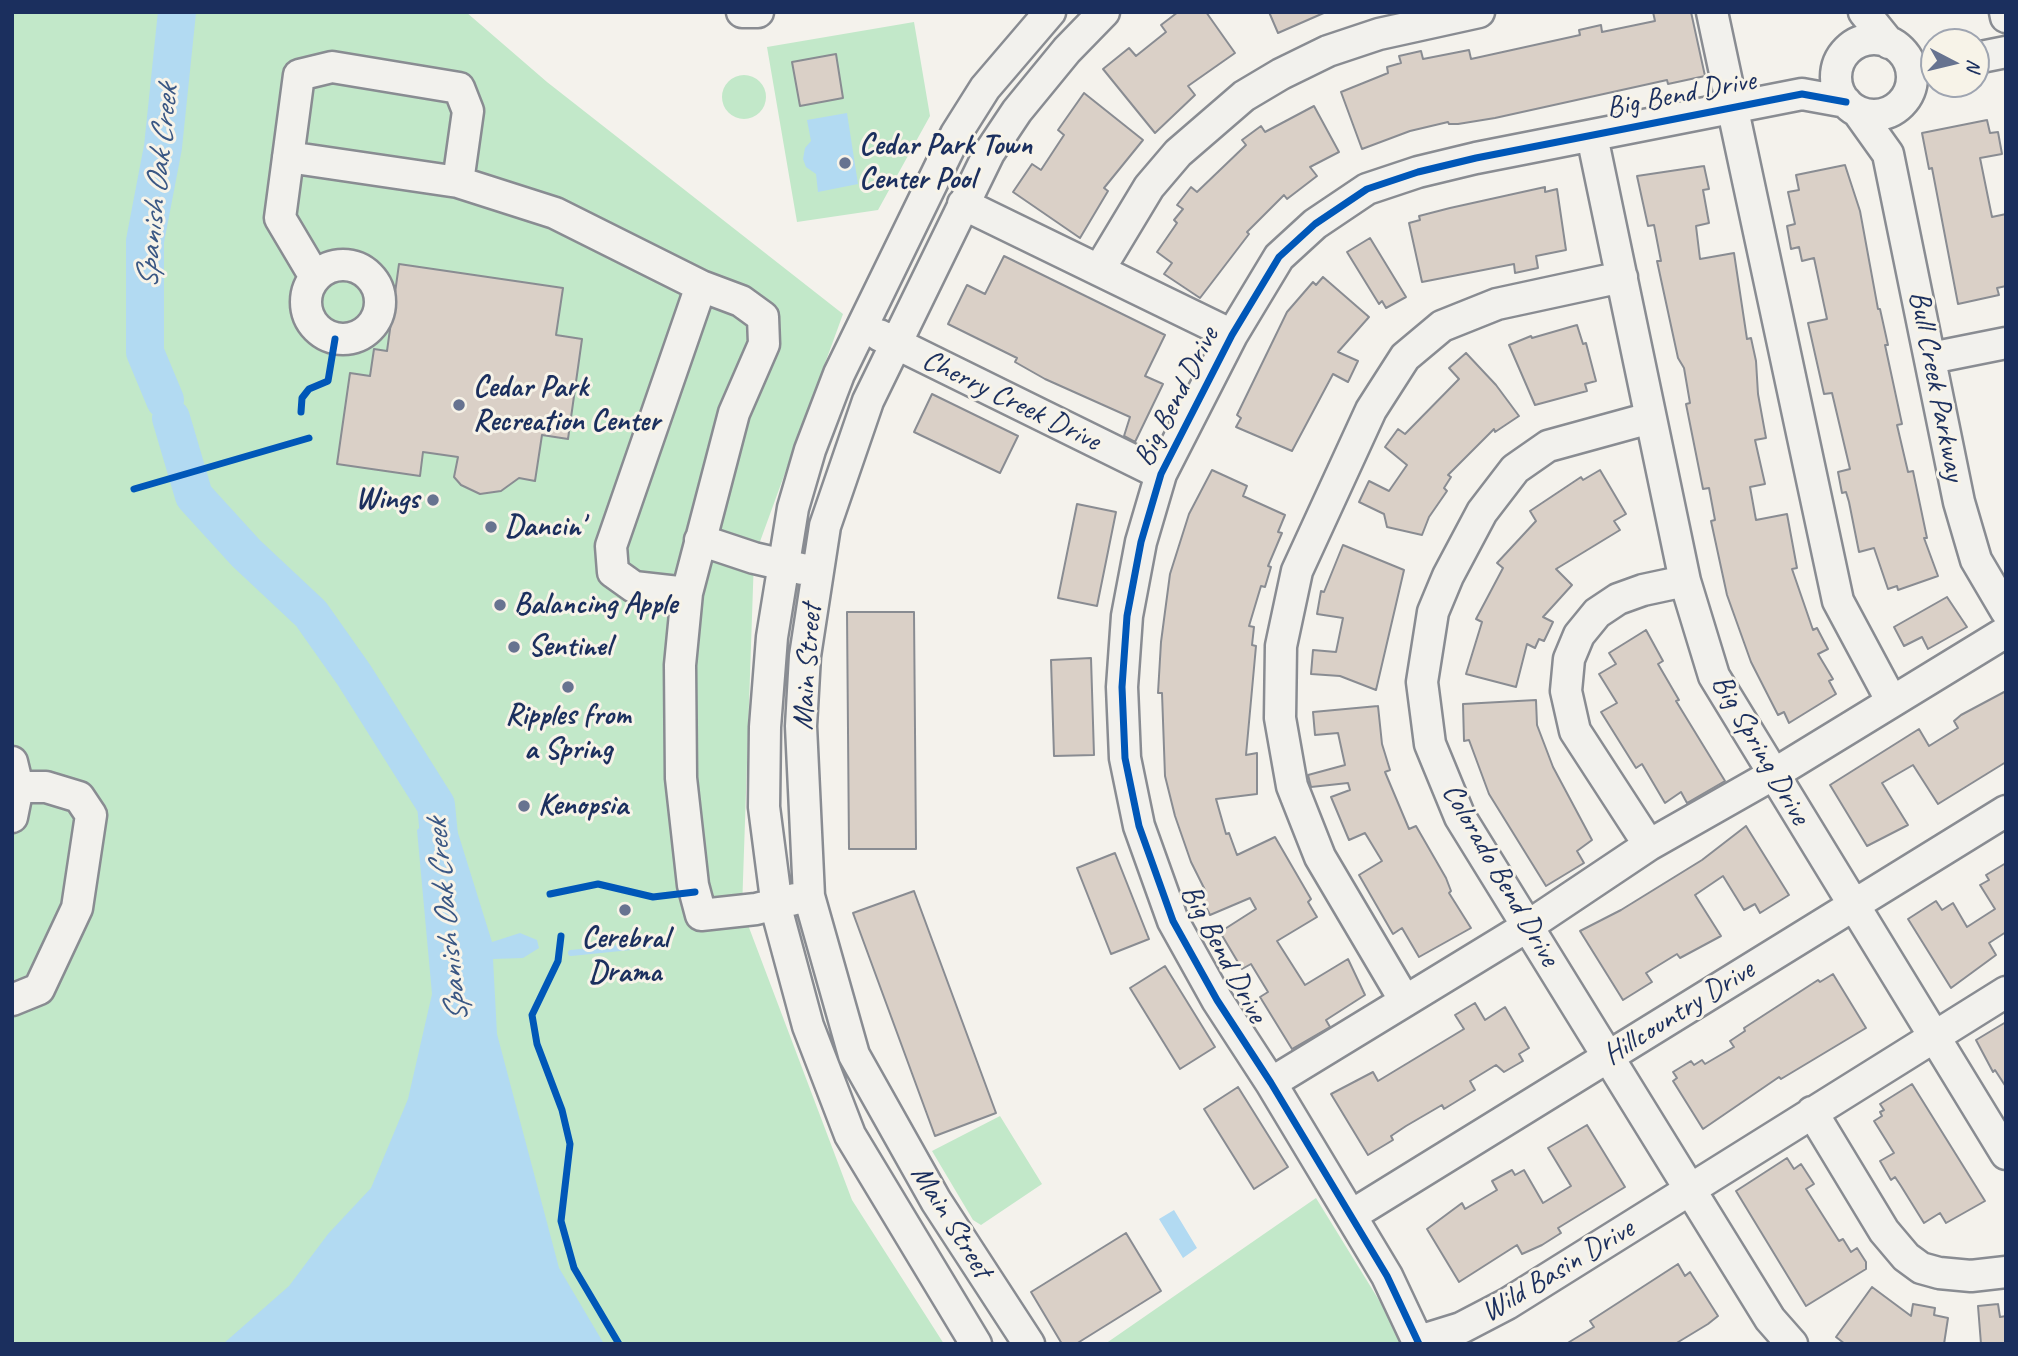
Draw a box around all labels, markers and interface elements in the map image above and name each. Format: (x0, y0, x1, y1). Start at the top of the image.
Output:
north arrow (1920, 28, 1990, 98)
text: N (1961, 58, 1986, 73)
street label: Big Bend Drive (1603, 63, 1759, 127)
water label: Spanish Oak Creek (128, 84, 188, 290)
place label: Cedar Park Town Center Pool (859, 128, 1032, 198)
marker: Cedar Park Town Center Pool (837, 155, 853, 171)
street label: Bull Creek Parkway (1900, 288, 1972, 484)
street label: Big Bend Drive (1127, 321, 1227, 473)
street label: Cherry Creek Drive (916, 342, 1106, 460)
place label: Cedar Park Recreation Center (473, 370, 660, 440)
marker: Cedar Park Recreation Center (451, 397, 467, 413)
place label: Wings (355, 482, 419, 518)
marker: Wings (425, 492, 441, 508)
place label: Dancin' (505, 509, 584, 545)
marker: Dancin' (483, 519, 499, 535)
place label: Balancing Apple (514, 587, 677, 623)
marker: Balancing Apple (492, 597, 508, 613)
street label: Main Street (786, 603, 830, 731)
place label: Sentinel (528, 629, 611, 665)
marker: Sentinel (506, 639, 522, 655)
street label: Big Spring Drive (1703, 669, 1817, 831)
marker: Ripples from a Spring (560, 679, 576, 695)
place label: Ripples from a Spring (505, 698, 631, 768)
street label: Colorado Bend Drive (1433, 777, 1567, 973)
place label: Kenopsia (538, 788, 628, 824)
marker: Kenopsia (516, 798, 532, 814)
water label: Spanish Oak Creek (418, 818, 478, 1024)
street label: Big Bend Drive (1172, 879, 1274, 1029)
marker: Cerebral Drama (617, 902, 633, 918)
place label: Cerebral Drama (581, 921, 669, 992)
street label: Hillcountry Drive (1597, 952, 1761, 1074)
street label: Main Street (902, 1159, 1000, 1285)
street label: Wild Basin Drive (1475, 1211, 1641, 1331)

